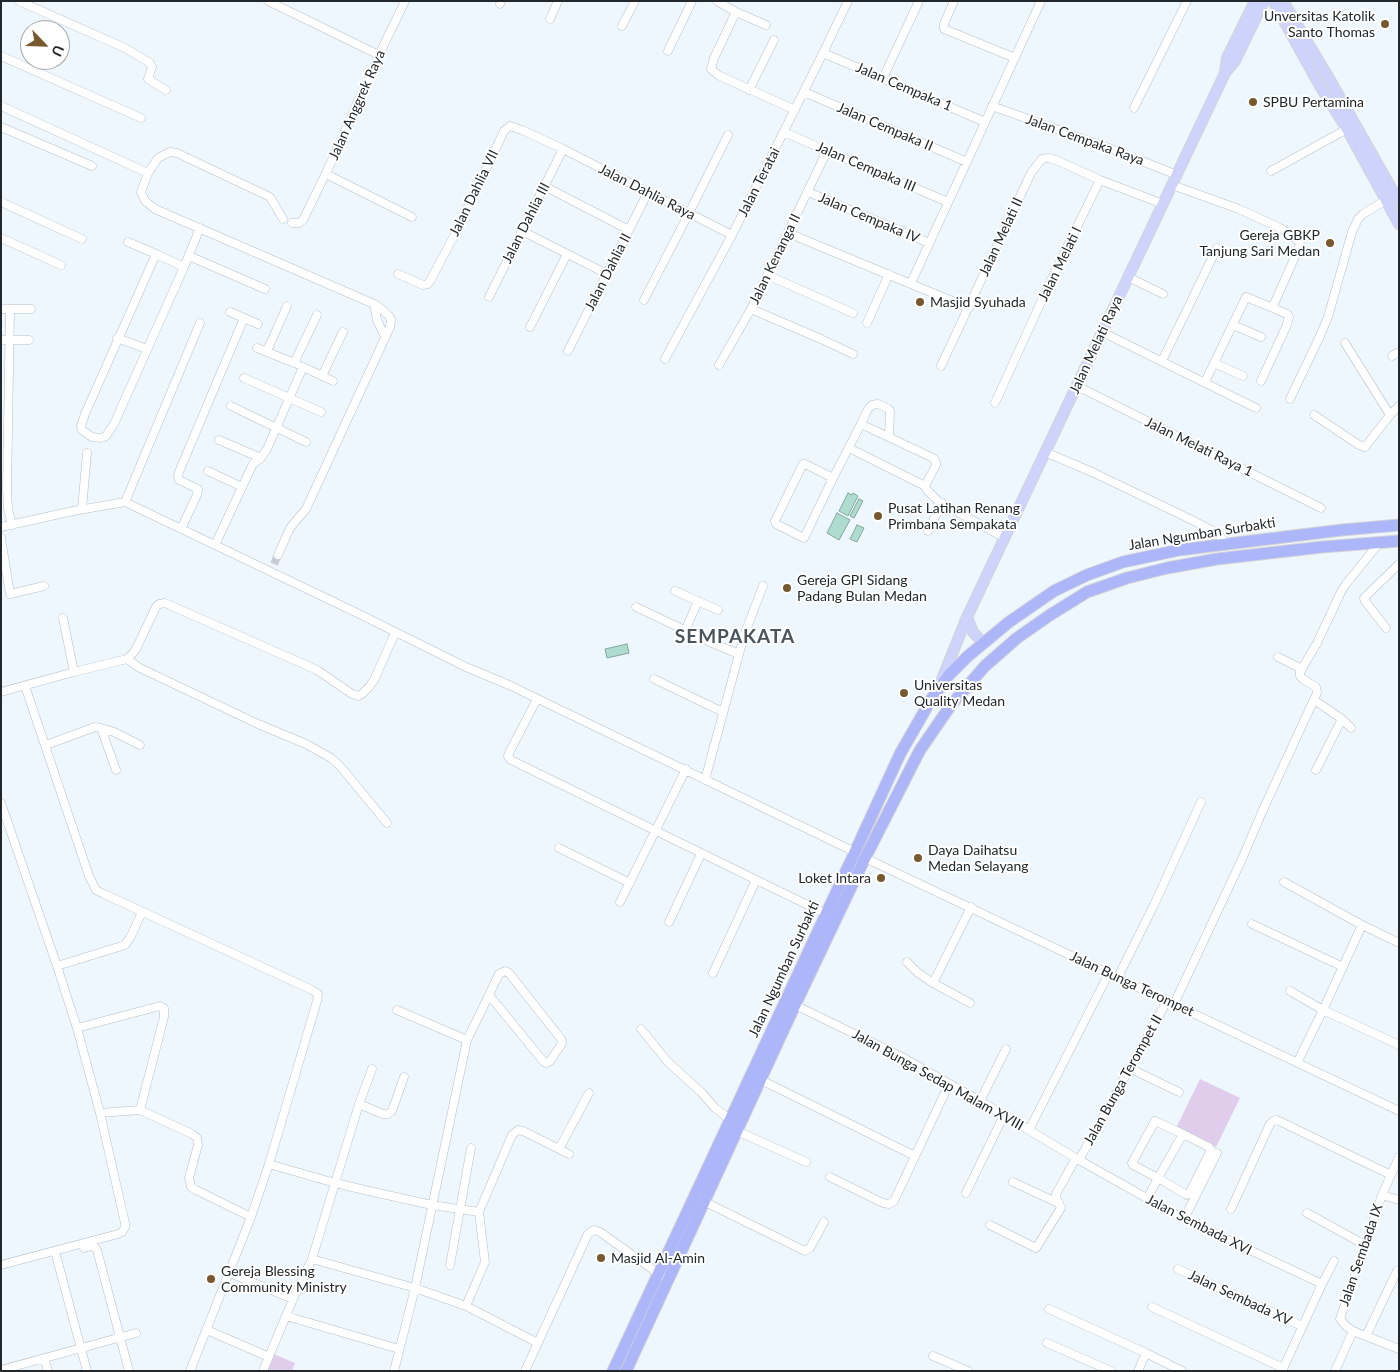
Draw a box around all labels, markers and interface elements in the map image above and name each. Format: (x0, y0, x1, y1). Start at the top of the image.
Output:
place label: Unversitas Katolik Santo Thomas (1264, 8, 1375, 40)
marker: Unversitas Katolik Santo Thomas (1379, 18, 1391, 30)
north arrow (20, 20, 70, 70)
text: U (48, 43, 68, 59)
street label: Jalan Anggrek Raya (325, 47, 389, 163)
street label: Jalan Cempaka 1 (853, 59, 955, 115)
place label: SPBU Pertamina (1263, 94, 1364, 110)
marker: SPBU Pertamina (1247, 96, 1259, 108)
street label: Jalan Cempaka II (834, 99, 936, 155)
street label: Jalan Cempaka Raya (1024, 111, 1146, 169)
street label: Jalan Cempaka III (814, 138, 918, 196)
street label: Jalan Teratai (734, 145, 784, 219)
street label: Jalan Dahlia VII (446, 147, 502, 239)
street label: Jalan Dahlia Raya (596, 160, 698, 224)
street label: Jalan Dahlia III (498, 180, 554, 266)
street label: Jalan Cempaka IV (816, 189, 922, 247)
street label: Jalan Melati II (976, 195, 1026, 279)
street label: Jalan Kenanga II (746, 211, 804, 307)
street label: Jalan Melati I (1035, 224, 1085, 304)
place label: Gereja GBKP Tanjung Sari Medan (1199, 227, 1320, 260)
street label: Jalan Dahlia II (581, 231, 635, 313)
marker: Gereja GBKP Tanjung Sari Medan (1324, 237, 1336, 249)
street label: Jalan Melati Raya (1066, 293, 1126, 397)
place label: Masjid Syuhada (930, 294, 1026, 310)
marker: Masjid Syuhada (914, 296, 926, 308)
street label: Jalan Melati Raya 1 (1142, 414, 1256, 480)
place label: Pusat Latihan Renang Primbana Sempakata (888, 500, 1020, 532)
marker: Pusat Latihan Renang Primbana Sempakata (872, 510, 884, 522)
street label: Jalan Ngumban Surbakti (1127, 514, 1277, 554)
place label: Gereja GPI Sidang Padang Bulan Medan (797, 572, 927, 604)
marker: Gereja GPI Sidang Padang Bulan Medan (781, 582, 793, 594)
district label: SEMPAKATA (674, 626, 796, 648)
place label: Universitas Quality Medan (914, 677, 1005, 710)
marker: Universitas Quality Medan (898, 687, 910, 699)
place label: Daya Daihatsu Medan Selayang (928, 842, 1029, 874)
marker: Daya Daihatsu Medan Selayang (912, 852, 924, 864)
place label: Loket Intara (798, 870, 871, 886)
marker: Loket Intara (875, 872, 887, 884)
street label: Jalan Ngumban Surbakti (745, 898, 823, 1040)
street label: Jalan Bunga Terompet (1067, 948, 1197, 1020)
street label: Jalan Bunga Terompet II (1080, 1012, 1166, 1148)
street label: Jalan Bunga Sedap Malam XVIII (849, 1026, 1027, 1134)
street label: Jalan Sembada XVI (1143, 1191, 1255, 1259)
street label: Jalan Sembada IX (1336, 1202, 1386, 1308)
place label: Masjid Al-Amin (611, 1250, 705, 1266)
marker: Masjid Al-Amin (595, 1252, 607, 1264)
place label: Gereja Blessing Community Ministry (221, 1263, 347, 1295)
street label: Jalan Sembada XV (1185, 1267, 1295, 1329)
marker: Gereja Blessing Community Ministry (205, 1273, 217, 1285)

